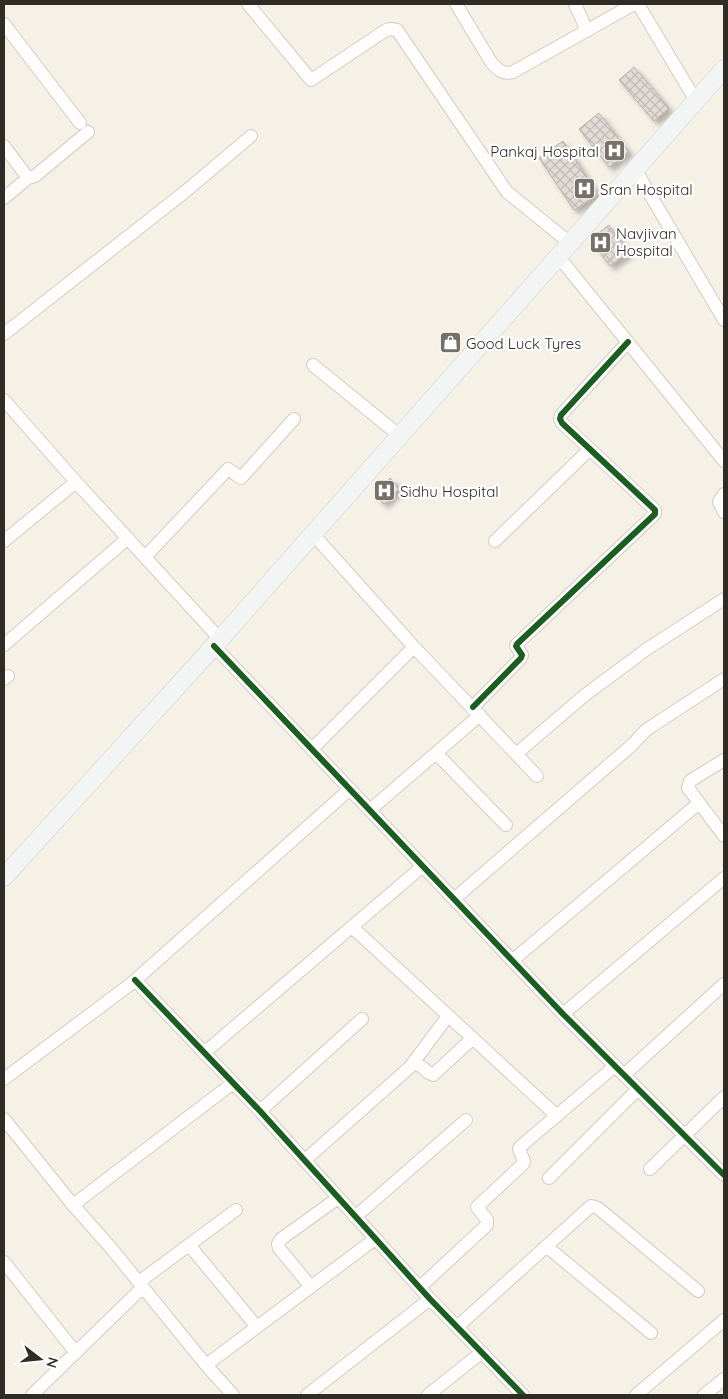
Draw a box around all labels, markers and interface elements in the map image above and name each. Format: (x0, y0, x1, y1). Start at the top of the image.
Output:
hospital icon: Pankaj Hospital (603, 139, 627, 163)
place label: Pankaj Hospital (490, 142, 599, 161)
hospital icon: Sran Hospital (572, 177, 596, 201)
place label: Sran Hospital (600, 180, 693, 199)
place label: Navjivan Hospital (616, 224, 677, 260)
hospital icon: Navjivan Hospital (588, 230, 612, 254)
shop icon: Good Luck Tyres (438, 331, 462, 355)
place label: Good Luck Tyres (466, 334, 581, 353)
hospital icon: Sidhu Hospital (372, 479, 396, 503)
place label: Sidhu Hospital (400, 482, 499, 501)
north arrow (15, 1334, 65, 1384)
text: N (42, 1355, 63, 1370)

